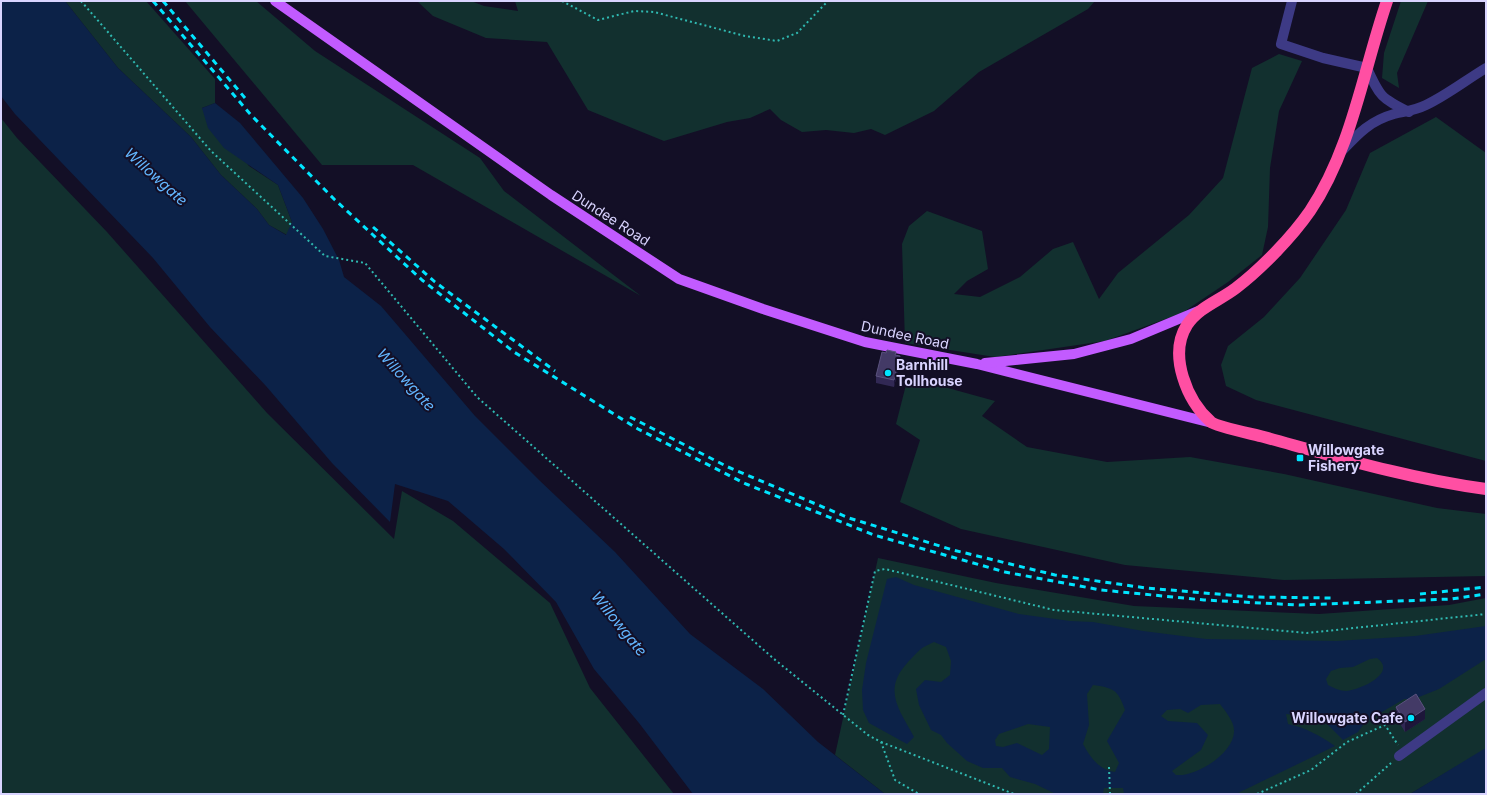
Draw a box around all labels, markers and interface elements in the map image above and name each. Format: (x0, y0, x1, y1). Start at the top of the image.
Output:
water label: Willowgate (121, 143, 192, 210)
street label: Dundee Road (569, 186, 653, 249)
street label: Dundee Road (860, 317, 951, 352)
water label: Willowgate (373, 344, 440, 415)
place label: Barnhill Tollhouse (896, 356, 963, 389)
marker: Barnhill Tollhouse (883, 368, 893, 378)
place label: Willowgate Fishery (1308, 441, 1384, 474)
marker: Willowgate Fishery (1295, 453, 1305, 463)
water label: Willowgate (587, 587, 651, 660)
place label: Willowgate Cafe (1291, 709, 1403, 726)
marker: Willowgate Cafe (1406, 713, 1416, 723)

